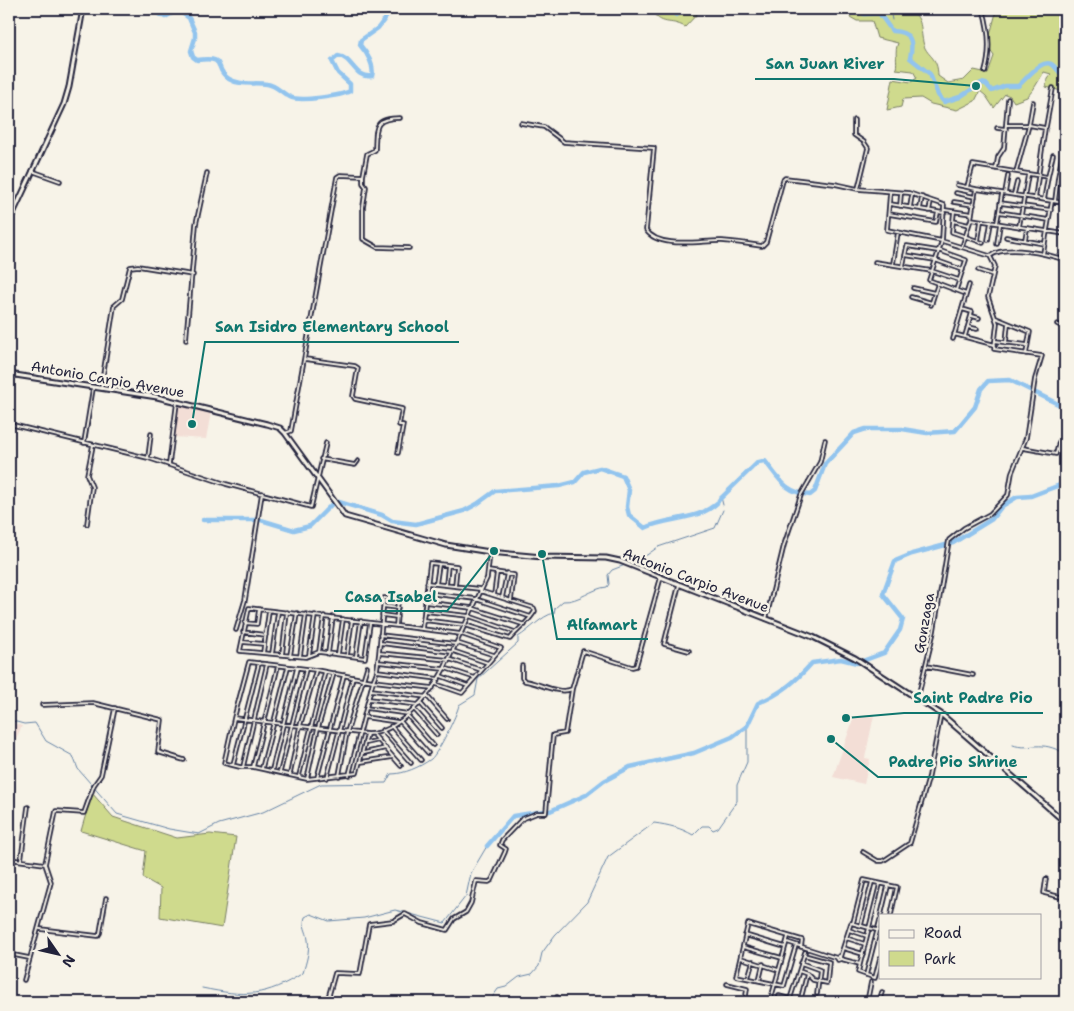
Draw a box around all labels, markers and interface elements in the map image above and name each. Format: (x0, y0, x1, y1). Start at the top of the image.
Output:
callout: San Juan River (755, 49, 894, 79)
text: San Juan River (765, 54, 885, 74)
callout: San Isidro Elementary School (205, 312, 459, 342)
text: San Isidro Elementary School (215, 317, 449, 337)
street label: Antonio Carpio Avenue (30, 357, 186, 401)
street label: Antonio Carpio Avenue (620, 544, 772, 616)
callout: Casa Isabel (334, 581, 447, 611)
text: Casa Isabel (345, 587, 437, 607)
street label: Gonzaga (910, 591, 938, 655)
callout: Alfamart (557, 609, 648, 639)
text: Alfamart (566, 615, 638, 635)
callout: Saint Padre Pio (904, 683, 1043, 713)
text: Saint Padre Pio (913, 688, 1033, 708)
callout: Padre Pio Shrine (878, 747, 1027, 777)
text: Padre Pio Shrine (889, 752, 1018, 772)
legend (879, 914, 1042, 978)
text: Road (924, 923, 962, 943)
north arrow (32, 928, 82, 978)
text: Park (924, 949, 956, 969)
text: N (58, 952, 79, 971)

